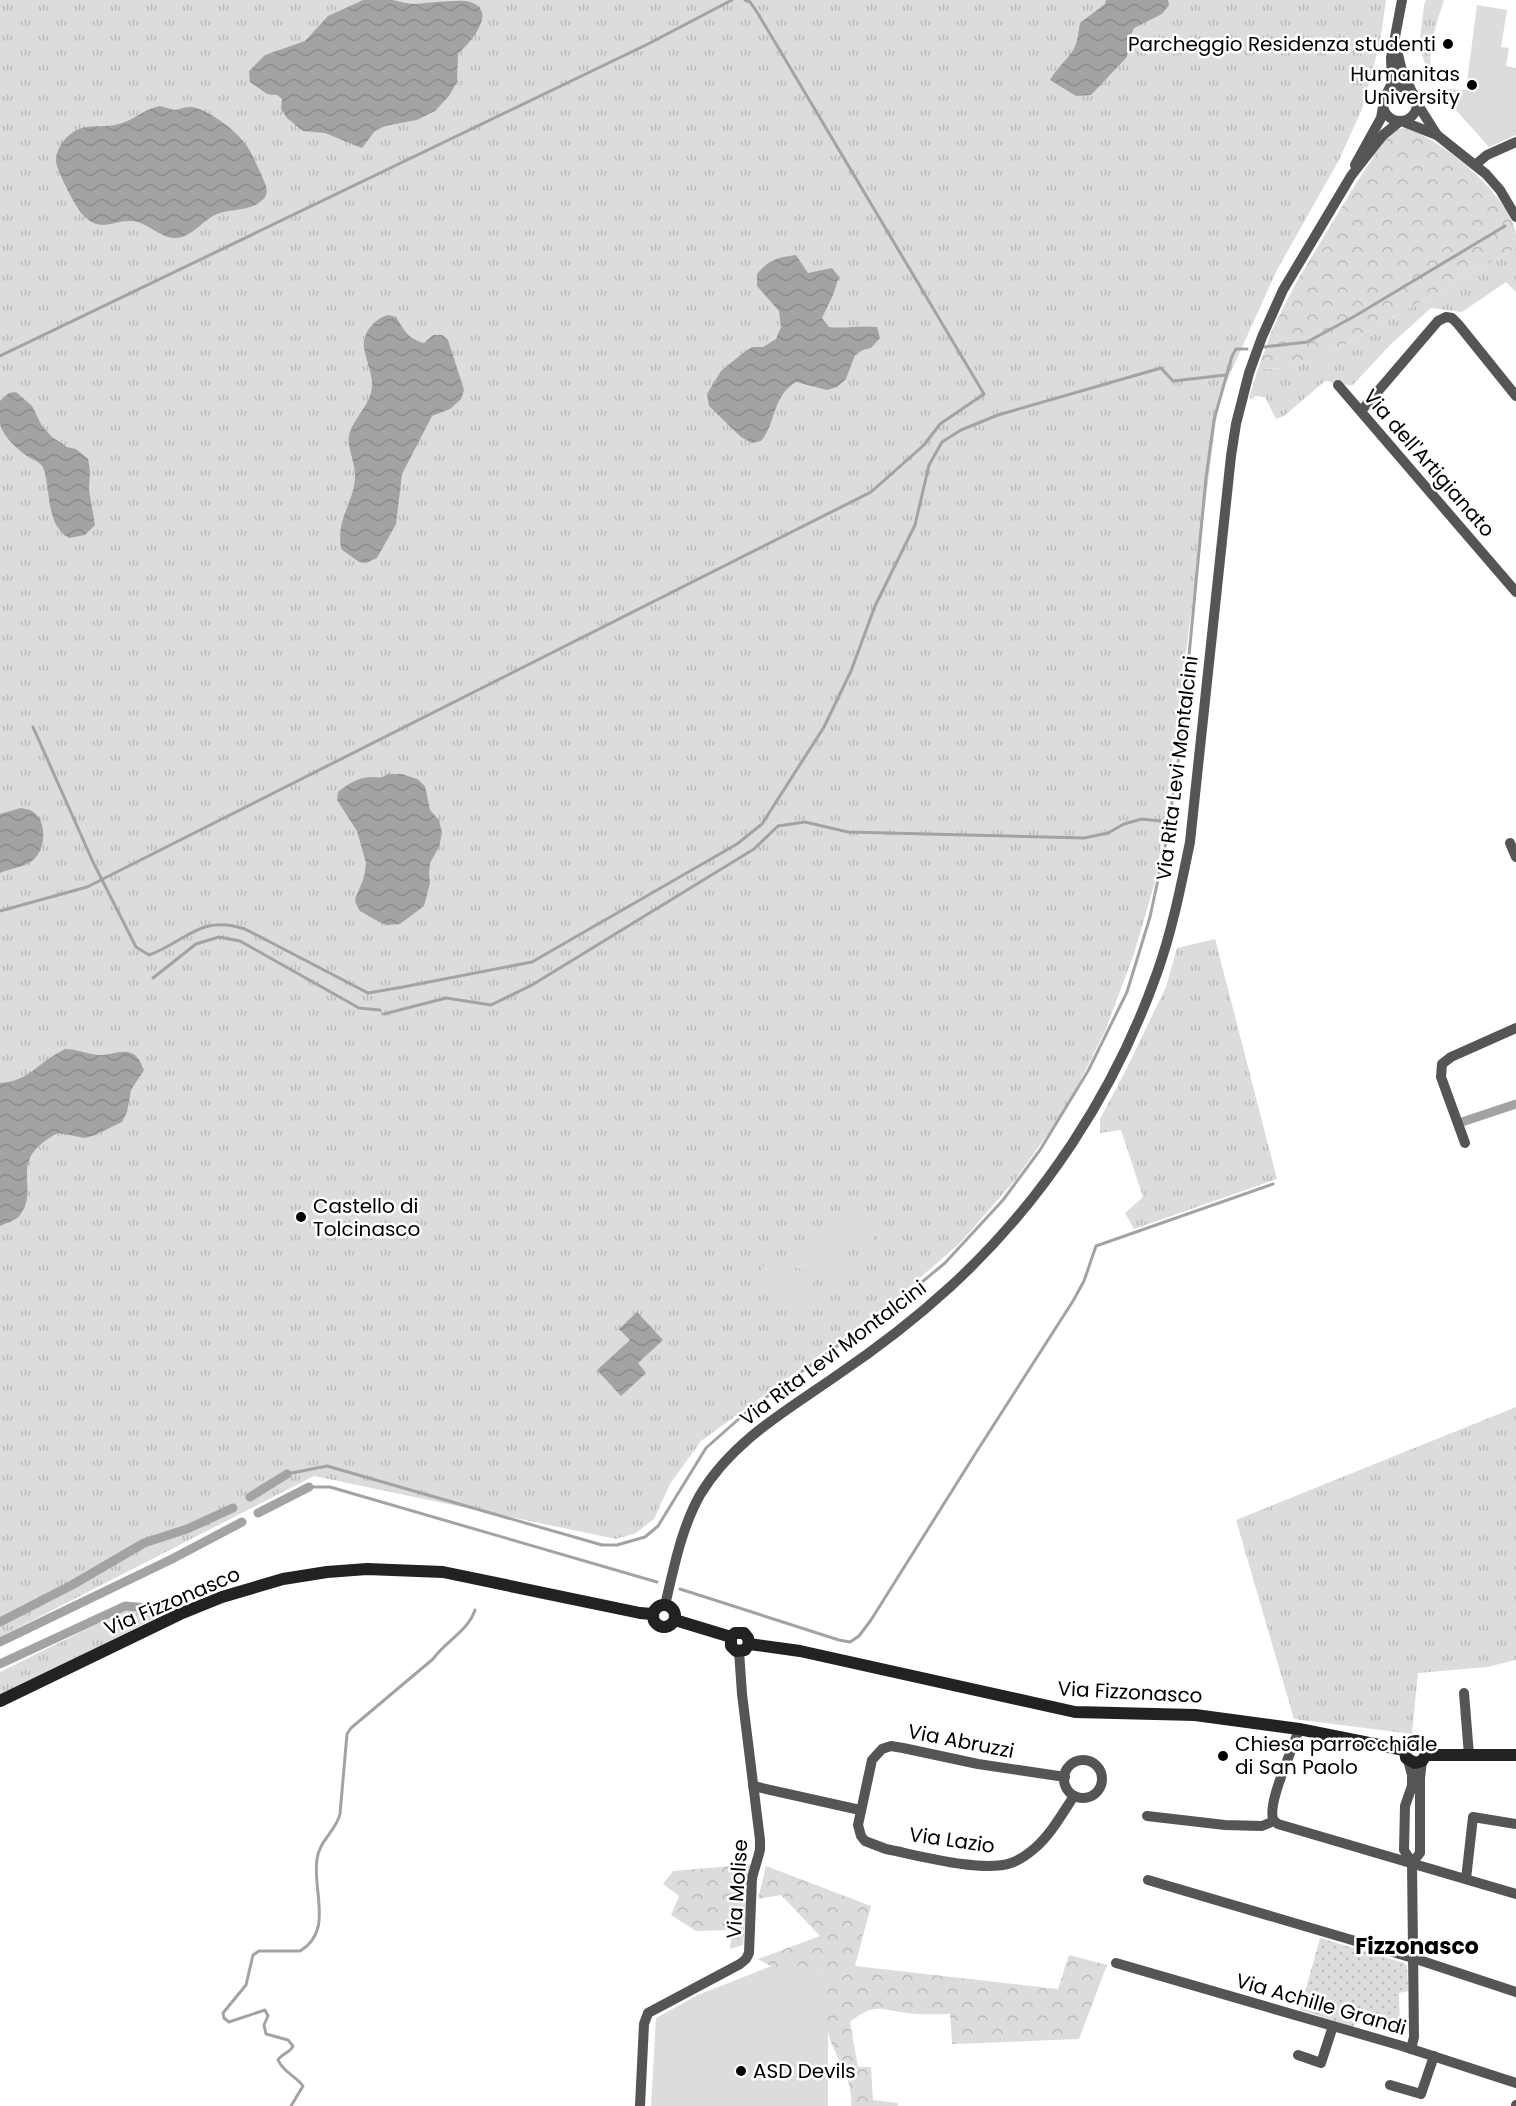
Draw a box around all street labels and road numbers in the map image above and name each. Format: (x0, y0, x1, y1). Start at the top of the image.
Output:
street label: Via dell'Artigianato (1357, 383, 1501, 543)
street label: Via Rita Levi Montalcini (1149, 654, 1205, 882)
street label: Via Rita Levi Montalcini (734, 1274, 932, 1432)
street label: Via Fizzonasco (100, 1560, 244, 1642)
street label: Via Fizzonasco (1057, 1674, 1203, 1710)
street label: Via Abruzzi (905, 1717, 1017, 1765)
street label: Via Lazio (907, 1820, 997, 1860)
street label: Via Molise (720, 1838, 754, 1940)
street label: Via Achille Grandi (1233, 1966, 1409, 2042)

